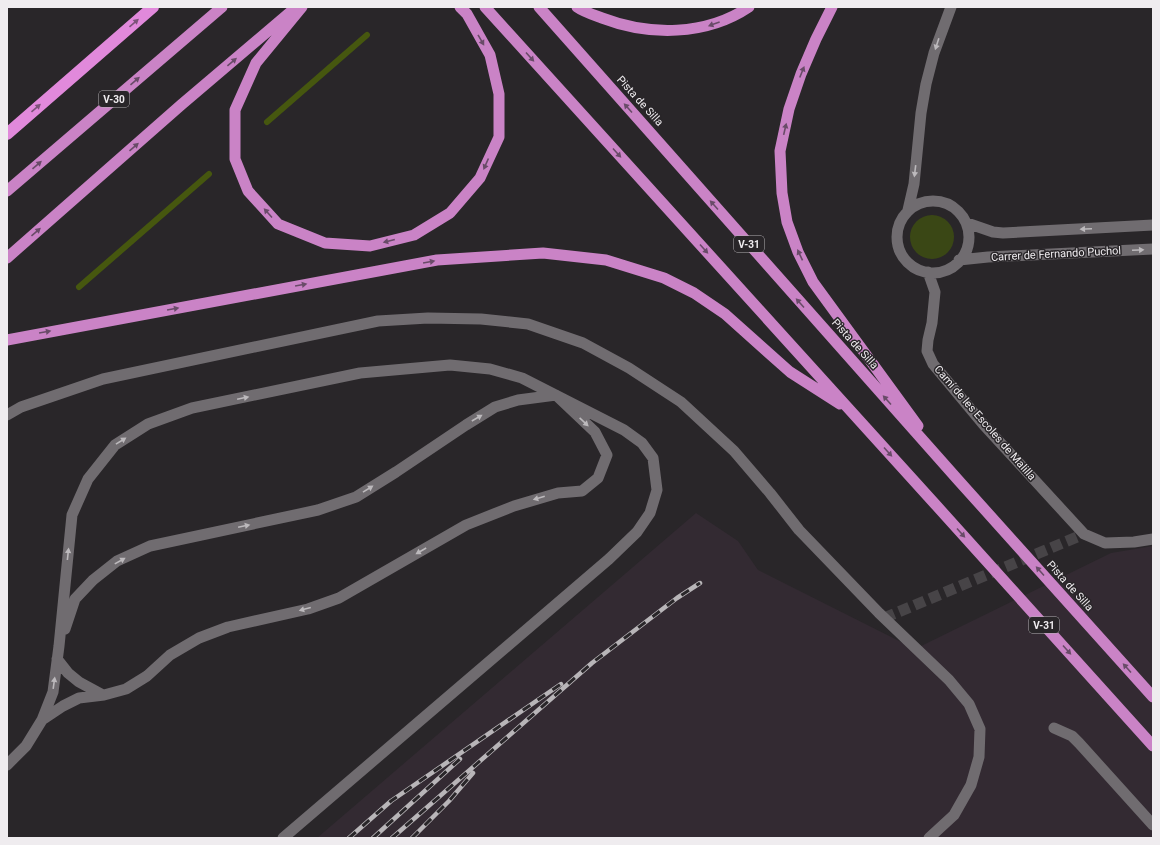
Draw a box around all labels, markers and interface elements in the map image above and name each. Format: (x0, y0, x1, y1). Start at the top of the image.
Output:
one-way arrow (130, 19, 139, 28)
one-way arrow (708, 21, 720, 27)
one-way arrow (478, 34, 485, 46)
one-way arrow (934, 38, 940, 50)
one-way arrow (525, 51, 534, 62)
one-way arrow (227, 57, 238, 66)
one-way arrow (800, 66, 806, 78)
street label: Pista de Silla (614, 73, 666, 129)
one-way arrow (130, 76, 141, 85)
road number: V-30 (99, 91, 129, 107)
one-way arrow (623, 103, 633, 113)
one-way arrow (31, 104, 42, 113)
one-way arrow (782, 123, 788, 135)
one-way arrow (129, 142, 139, 151)
one-way arrow (612, 148, 622, 158)
one-way arrow (483, 158, 489, 169)
one-way arrow (31, 161, 42, 170)
one-way arrow (912, 165, 918, 177)
one-way arrow (710, 200, 719, 210)
one-way arrow (264, 209, 273, 218)
one-way arrow (1080, 225, 1092, 232)
one-way arrow (31, 228, 42, 237)
road number: V-31 (734, 236, 764, 252)
one-way arrow (383, 239, 395, 245)
one-way arrow (700, 244, 709, 254)
street label: Carrer de Fernando Puchol (991, 244, 1121, 264)
one-way arrow (1132, 246, 1144, 253)
one-way arrow (797, 250, 803, 261)
one-way arrow (423, 258, 435, 264)
one-way arrow (295, 282, 307, 288)
one-way arrow (796, 297, 805, 308)
one-way arrow (167, 306, 179, 312)
street label: Pista de Silla (829, 316, 881, 372)
one-way arrow (39, 329, 51, 335)
street label: Camí de les Escoles de Malilla (932, 363, 1038, 483)
one-way arrow (237, 394, 249, 400)
one-way arrow (882, 395, 891, 405)
one-way arrow (471, 415, 483, 422)
one-way arrow (579, 417, 589, 426)
one-way arrow (115, 437, 127, 444)
one-way arrow (884, 447, 893, 457)
one-way arrow (362, 486, 374, 493)
one-way arrow (533, 495, 545, 501)
one-way arrow (238, 523, 250, 529)
one-way arrow (957, 527, 966, 538)
one-way arrow (65, 548, 72, 560)
one-way arrow (415, 548, 427, 555)
one-way arrow (114, 557, 125, 564)
street label: Pista de Silla (1044, 558, 1096, 614)
one-way arrow (1035, 566, 1044, 576)
one-way arrow (299, 606, 311, 612)
road number: V-31 (1029, 617, 1059, 633)
one-way arrow (1062, 645, 1072, 655)
one-way arrow (1123, 663, 1132, 672)
one-way arrow (51, 677, 57, 689)

